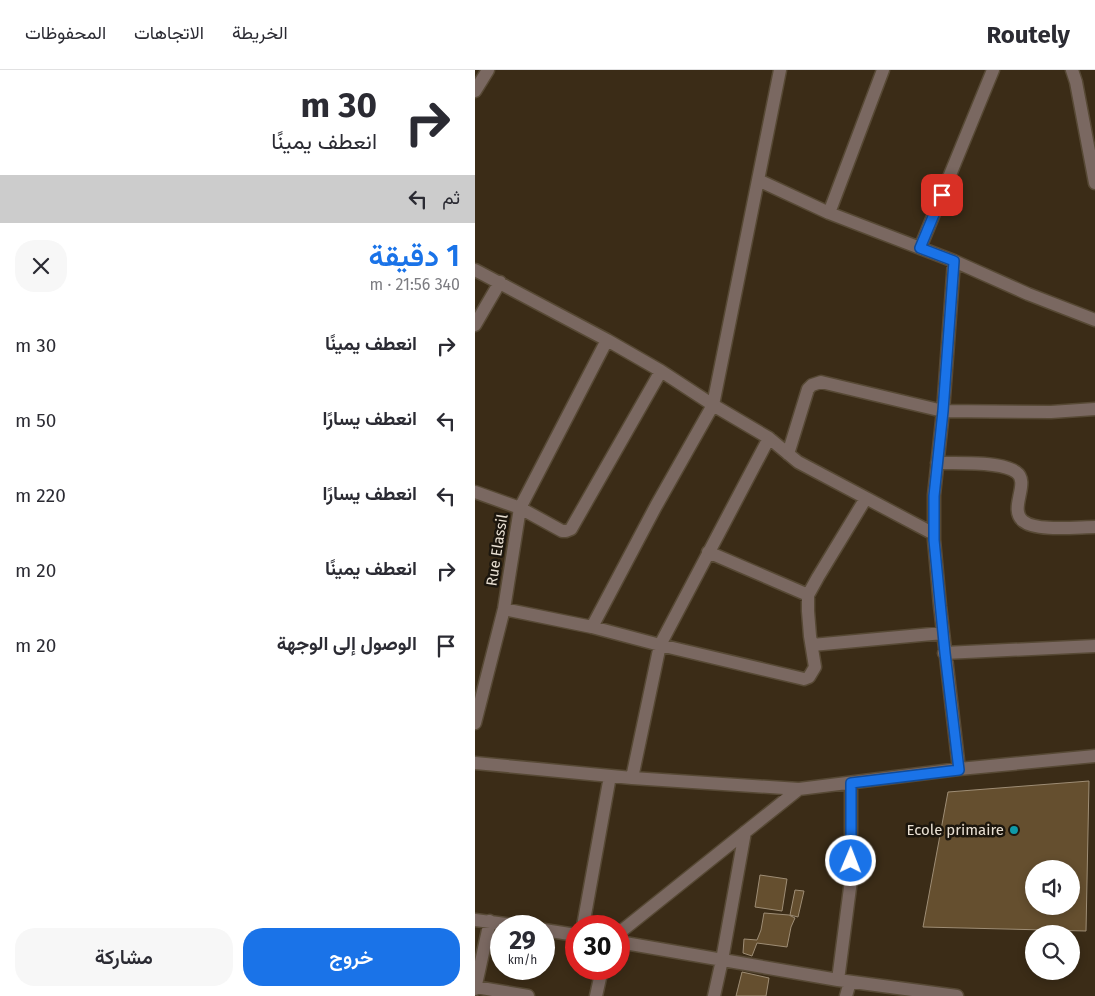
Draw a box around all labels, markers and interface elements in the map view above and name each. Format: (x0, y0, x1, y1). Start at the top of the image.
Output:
text: Routely (986, 21, 1070, 49)
text: المحفوظات (25, 22, 106, 44)
text: الاتجاهات (134, 22, 204, 44)
text: الخريطة (232, 22, 288, 44)
text: 30 m (300, 84, 377, 126)
icon: right (395, 90, 460, 155)
text: انعطف يمينًا (271, 128, 377, 155)
pin (921, 174, 963, 216)
icon: arrive (928, 181, 956, 209)
icon: left (404, 185, 432, 213)
text: ثم (442, 186, 460, 209)
text: 1 دقيقة (369, 238, 460, 274)
button: close (15, 240, 67, 292)
text: 340 m · 21:56 (369, 275, 460, 294)
text: انعطف يمينًا (325, 332, 417, 355)
icon: right (432, 332, 460, 360)
text: 30 m (15, 334, 56, 357)
text: انعطف يسارًا (323, 407, 417, 430)
icon: left (432, 407, 460, 435)
text: 50 m (15, 409, 56, 432)
text: انعطف يسارًا (323, 482, 417, 505)
icon: left (432, 482, 460, 510)
text: 220 m (15, 484, 66, 507)
street label: Rue Elassil (482, 512, 512, 587)
text: انعطف يمينًا (325, 557, 417, 580)
icon: right (432, 557, 460, 585)
text: 20 m (15, 559, 56, 582)
text: الوصول إلى الوجهة (277, 632, 417, 655)
icon: arrive (432, 632, 460, 660)
text: 20 m (15, 634, 56, 657)
place label: Ecole primaire (906, 821, 1004, 839)
marker: Ecole primaire (1008, 824, 1020, 836)
position arrow (824, 834, 876, 886)
map controls (1025, 860, 1080, 980)
button: sound (1025, 860, 1080, 915)
speed limit sign: 30 (565, 915, 630, 980)
button: search (1025, 925, 1080, 980)
text: 29 (509, 926, 536, 956)
button: مشاركة (15, 928, 233, 986)
button: خروج (243, 928, 460, 986)
text: km/h (508, 953, 537, 967)

